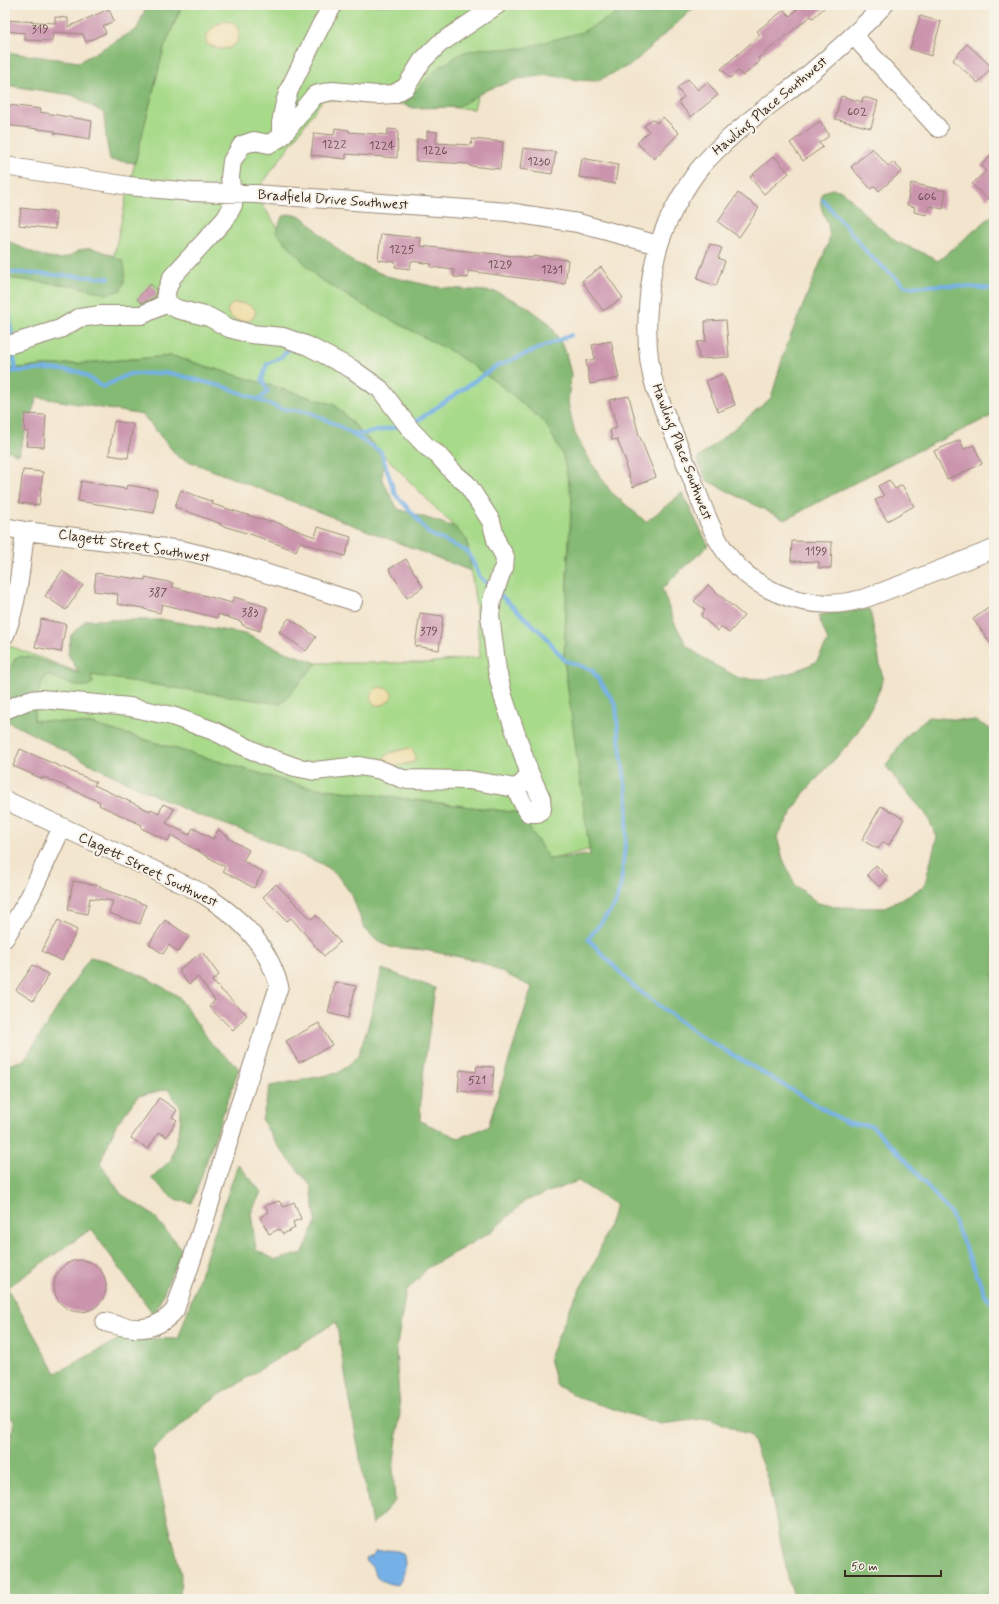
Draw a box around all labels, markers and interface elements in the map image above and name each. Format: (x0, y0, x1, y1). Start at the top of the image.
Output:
house number: 319 (32, 22, 48, 38)
street label: Hawling Place Southwest (709, 52, 833, 161)
house number: 602 (847, 104, 867, 120)
house number: 1222 (322, 137, 346, 153)
house number: 1224 (369, 138, 395, 154)
house number: 1226 (423, 143, 448, 159)
house number: 1230 (527, 154, 551, 170)
street label: Bradfield Drive Southwest (257, 186, 409, 214)
house number: 606 (918, 189, 937, 205)
house number: 1225 (389, 242, 415, 258)
house number: 1229 (488, 257, 512, 273)
house number: 1231 (541, 262, 563, 278)
street label: Hawling Place Southwest (646, 381, 716, 524)
street label: Clagett Street Southwest (57, 525, 211, 568)
house number: 1199 (805, 544, 827, 560)
house number: 387 (149, 585, 168, 601)
house number: 383 (242, 605, 259, 621)
house number: 379 (420, 624, 438, 640)
street label: Clagett Street Southwest (75, 828, 221, 913)
house number: 521 (468, 1073, 486, 1089)
scale bar (845, 1552, 941, 1578)
text: 50 m (851, 1559, 878, 1575)

